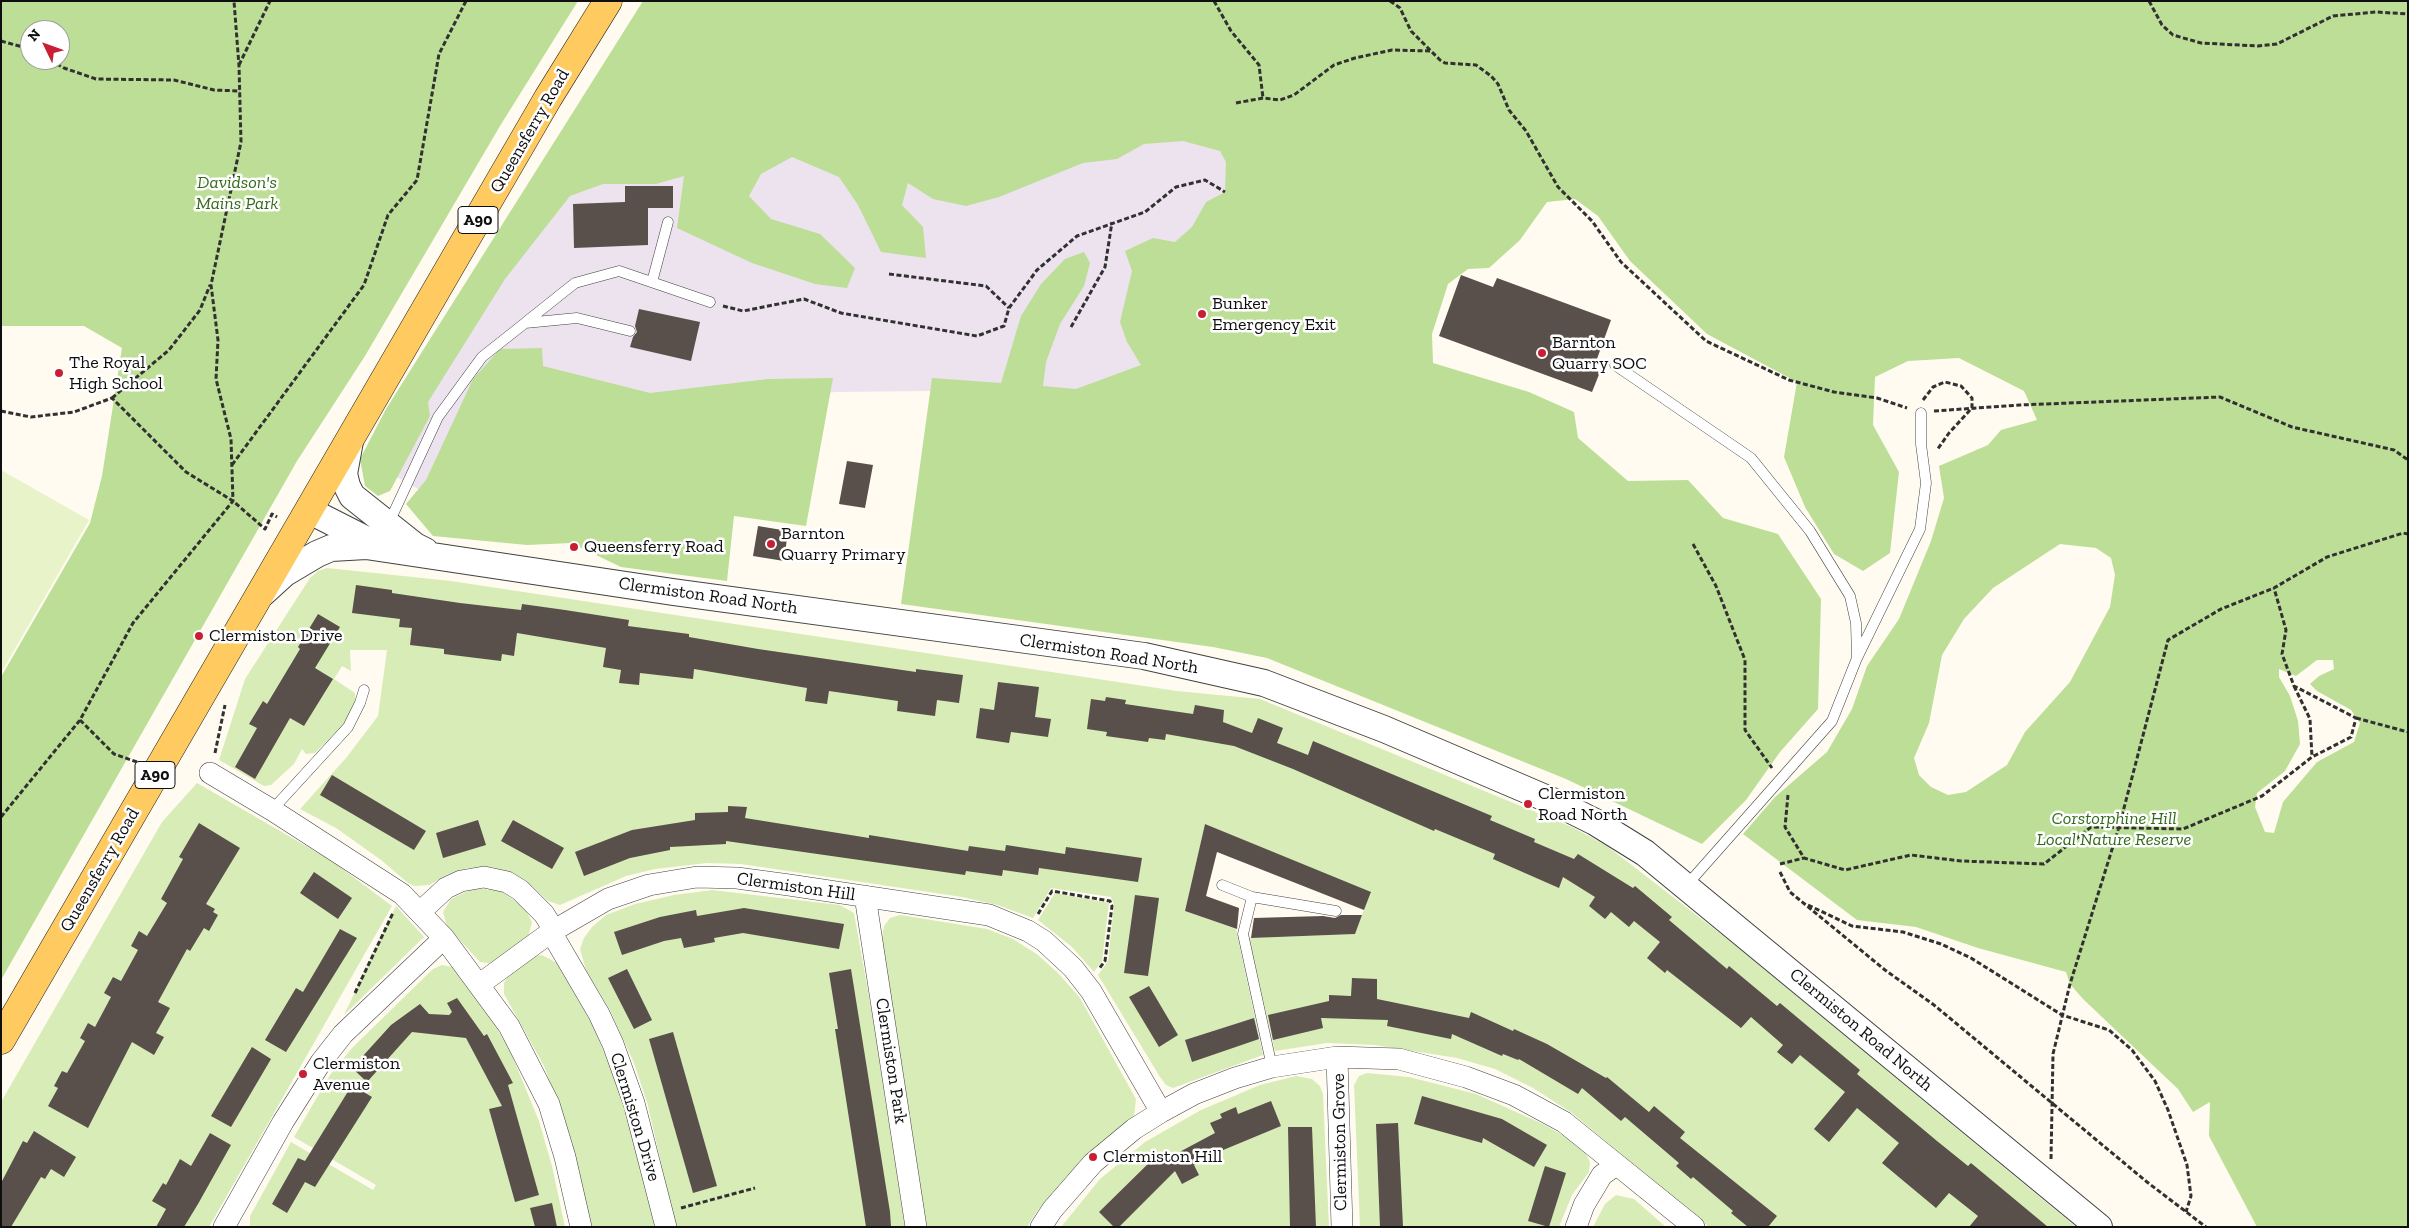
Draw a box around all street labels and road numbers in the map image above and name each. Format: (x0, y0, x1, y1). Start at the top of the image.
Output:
street label: Queensferry Road (486, 65, 574, 197)
road number: A90 (458, 206, 498, 234)
street label: Clermiston Road North (617, 573, 799, 619)
street label: Clermiston Road North (1018, 629, 1200, 679)
road number: A90 (135, 762, 175, 788)
street label: Queensferry Road (56, 804, 144, 936)
street label: Clermiston Hill (735, 868, 857, 906)
street label: Clermiston Road North (1785, 964, 1937, 1096)
street label: Clermiston Park (870, 997, 912, 1125)
street label: Clermiston Drive (605, 1050, 665, 1184)
street label: Clermiston Grove (1328, 1073, 1352, 1211)

